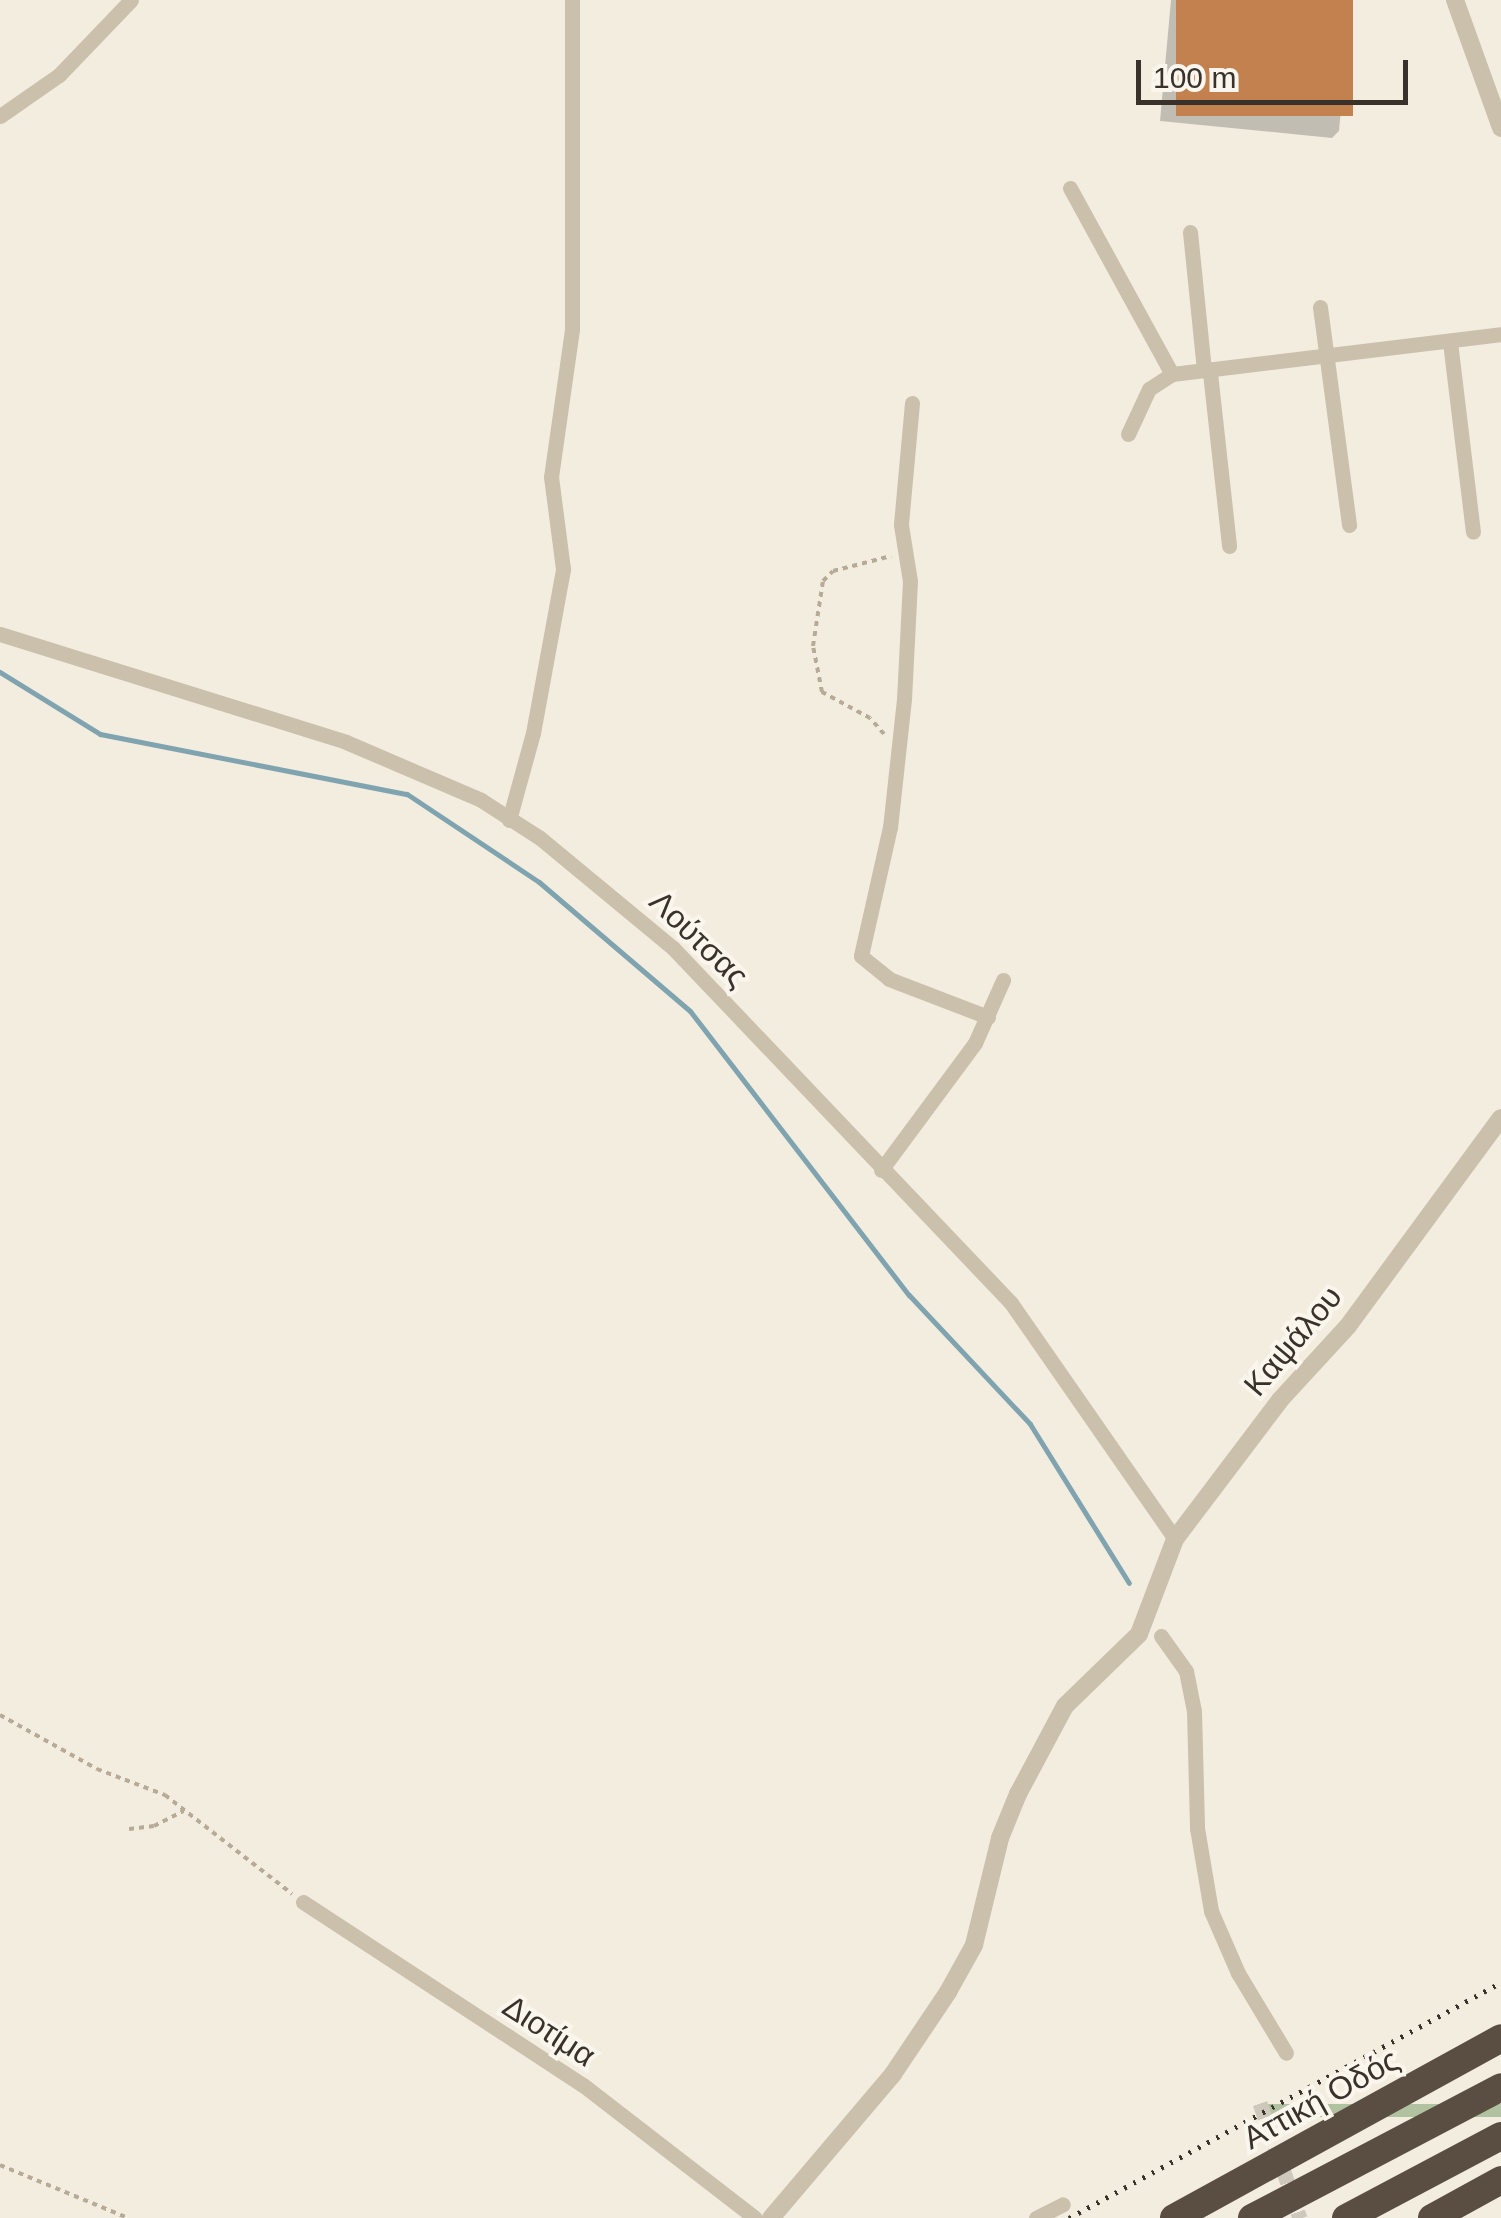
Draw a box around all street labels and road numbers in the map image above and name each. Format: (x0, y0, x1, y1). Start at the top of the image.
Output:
street label: Λούτσας (642, 883, 756, 995)
street label: Καψάλου (1236, 1278, 1350, 1404)
street label: Διοτίμα (496, 1987, 602, 2075)
street label: Αττική Οδός (1236, 2040, 1406, 2158)

